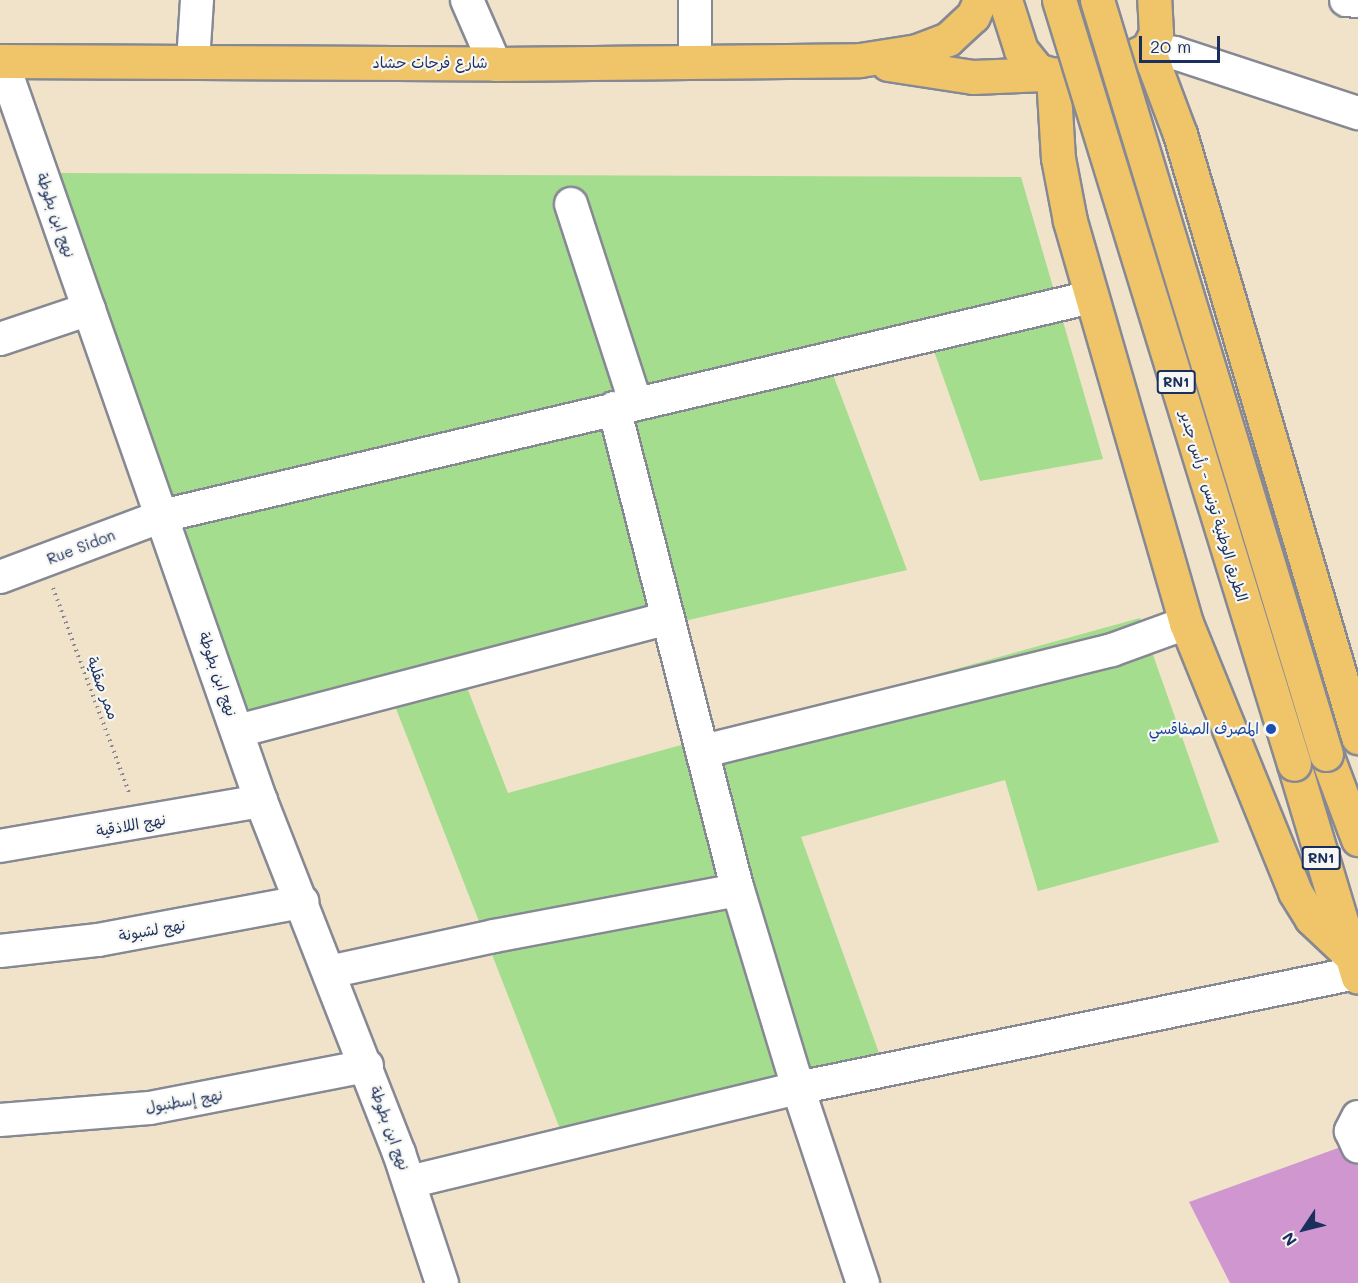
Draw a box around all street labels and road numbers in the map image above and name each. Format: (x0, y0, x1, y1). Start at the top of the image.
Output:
street label: شارع فرحات حشاد (372, 54, 488, 72)
street label: نهج ابن بطوطة (33, 170, 79, 260)
road number: RN1 (1156, 371, 1196, 393)
street label: الطريق الوطنية تونس - رأس جدير (1176, 408, 1252, 604)
street label: Rue Sidon (44, 526, 118, 568)
street label: نهج ابن بطوطة (195, 629, 241, 719)
street label: ممر صقلية (83, 654, 123, 722)
street label: نهج اللاذقية (95, 810, 167, 840)
road number: RN1 (1302, 847, 1340, 869)
street label: نهج لشبونة (117, 915, 187, 945)
street label: نهج ابن بطوطة (366, 1083, 414, 1173)
street label: نهج إسطنبول (144, 1085, 224, 1117)

